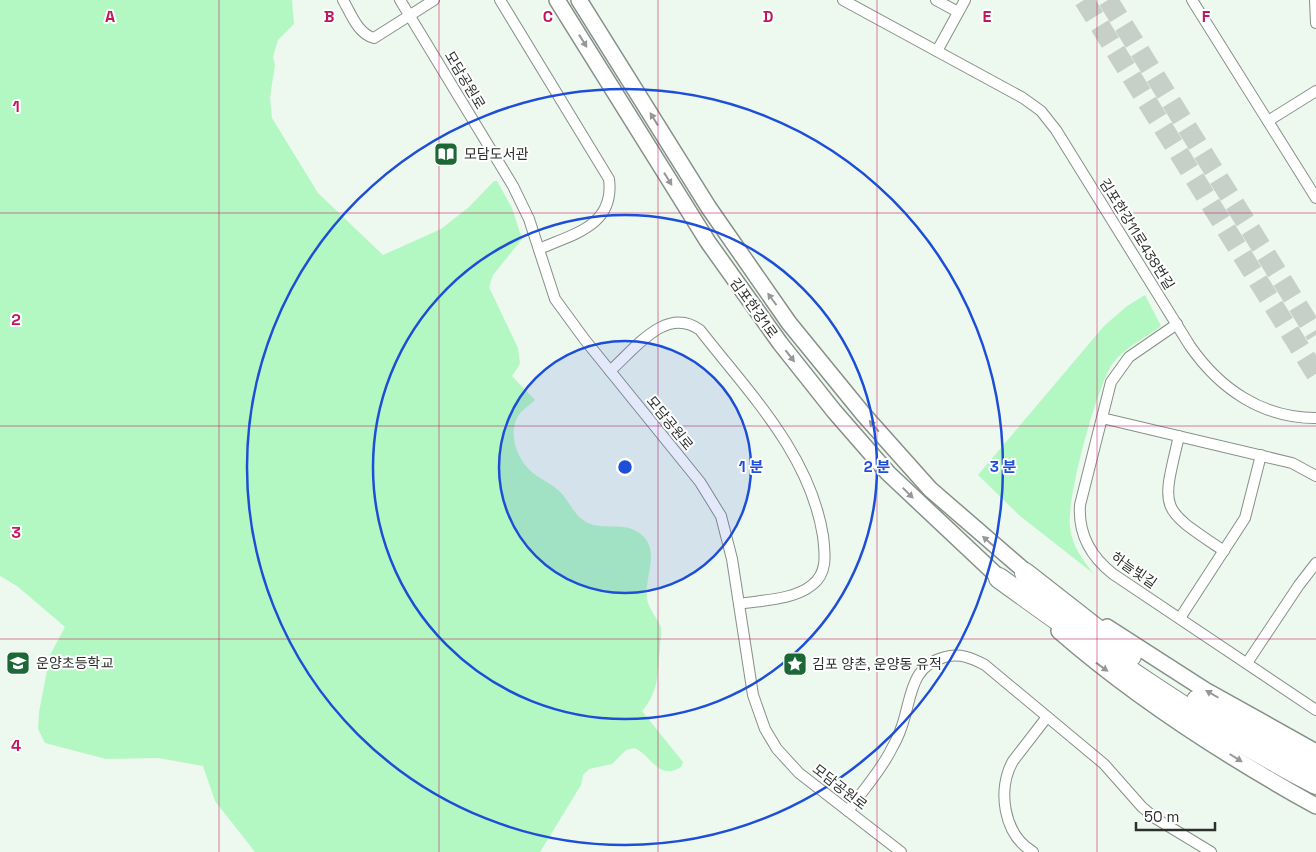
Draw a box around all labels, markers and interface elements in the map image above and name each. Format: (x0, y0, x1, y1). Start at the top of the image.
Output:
text: A (105, 6, 115, 27)
text: B (324, 6, 334, 27)
text: C (543, 6, 553, 27)
text: D (763, 6, 773, 27)
text: E (983, 6, 992, 27)
text: F (1202, 6, 1211, 27)
one-way arrow (578, 35, 587, 48)
street label: 모담공원로 (441, 48, 489, 112)
text: 1 (12, 96, 20, 117)
one-way arrow (649, 113, 659, 126)
library icon: 모담도서관 (433, 141, 459, 167)
place label: 모담도서관 (464, 145, 529, 163)
one-way arrow (664, 173, 673, 186)
street label: 김포한강11로438번길 (1096, 175, 1178, 293)
street label: 김포한강1로 (726, 274, 782, 342)
one-way arrow (766, 293, 777, 306)
text: 2 (11, 309, 21, 330)
one-way arrow (785, 349, 796, 362)
street label: 모담공원로 (643, 392, 697, 454)
one-way arrow (868, 419, 879, 432)
text: 1 분 (739, 457, 763, 476)
text: 2 분 (864, 457, 890, 476)
text: 3 분 (990, 457, 1017, 476)
centre of rings (616, 458, 634, 476)
one-way arrow (902, 486, 914, 498)
text: 3 (11, 522, 21, 543)
one-way arrow (982, 535, 995, 546)
street label: 하늘빛길 (1108, 548, 1160, 592)
school or university icon: 운양초등학교 (5, 650, 31, 676)
place icon: 김포 양촌, 운양동 유적 (782, 651, 808, 677)
place label: 운양초등학교 (36, 654, 113, 672)
place label: 김포 양촌, 운양동 유적 (812, 655, 942, 673)
one-way arrow (1095, 662, 1108, 672)
one-way arrow (1206, 690, 1219, 699)
text: 4 (11, 735, 21, 756)
one-way arrow (1229, 754, 1242, 763)
street label: 모담공원로 (809, 760, 871, 814)
scale bar (1136, 800, 1215, 832)
text: 50 m (1144, 807, 1179, 826)

